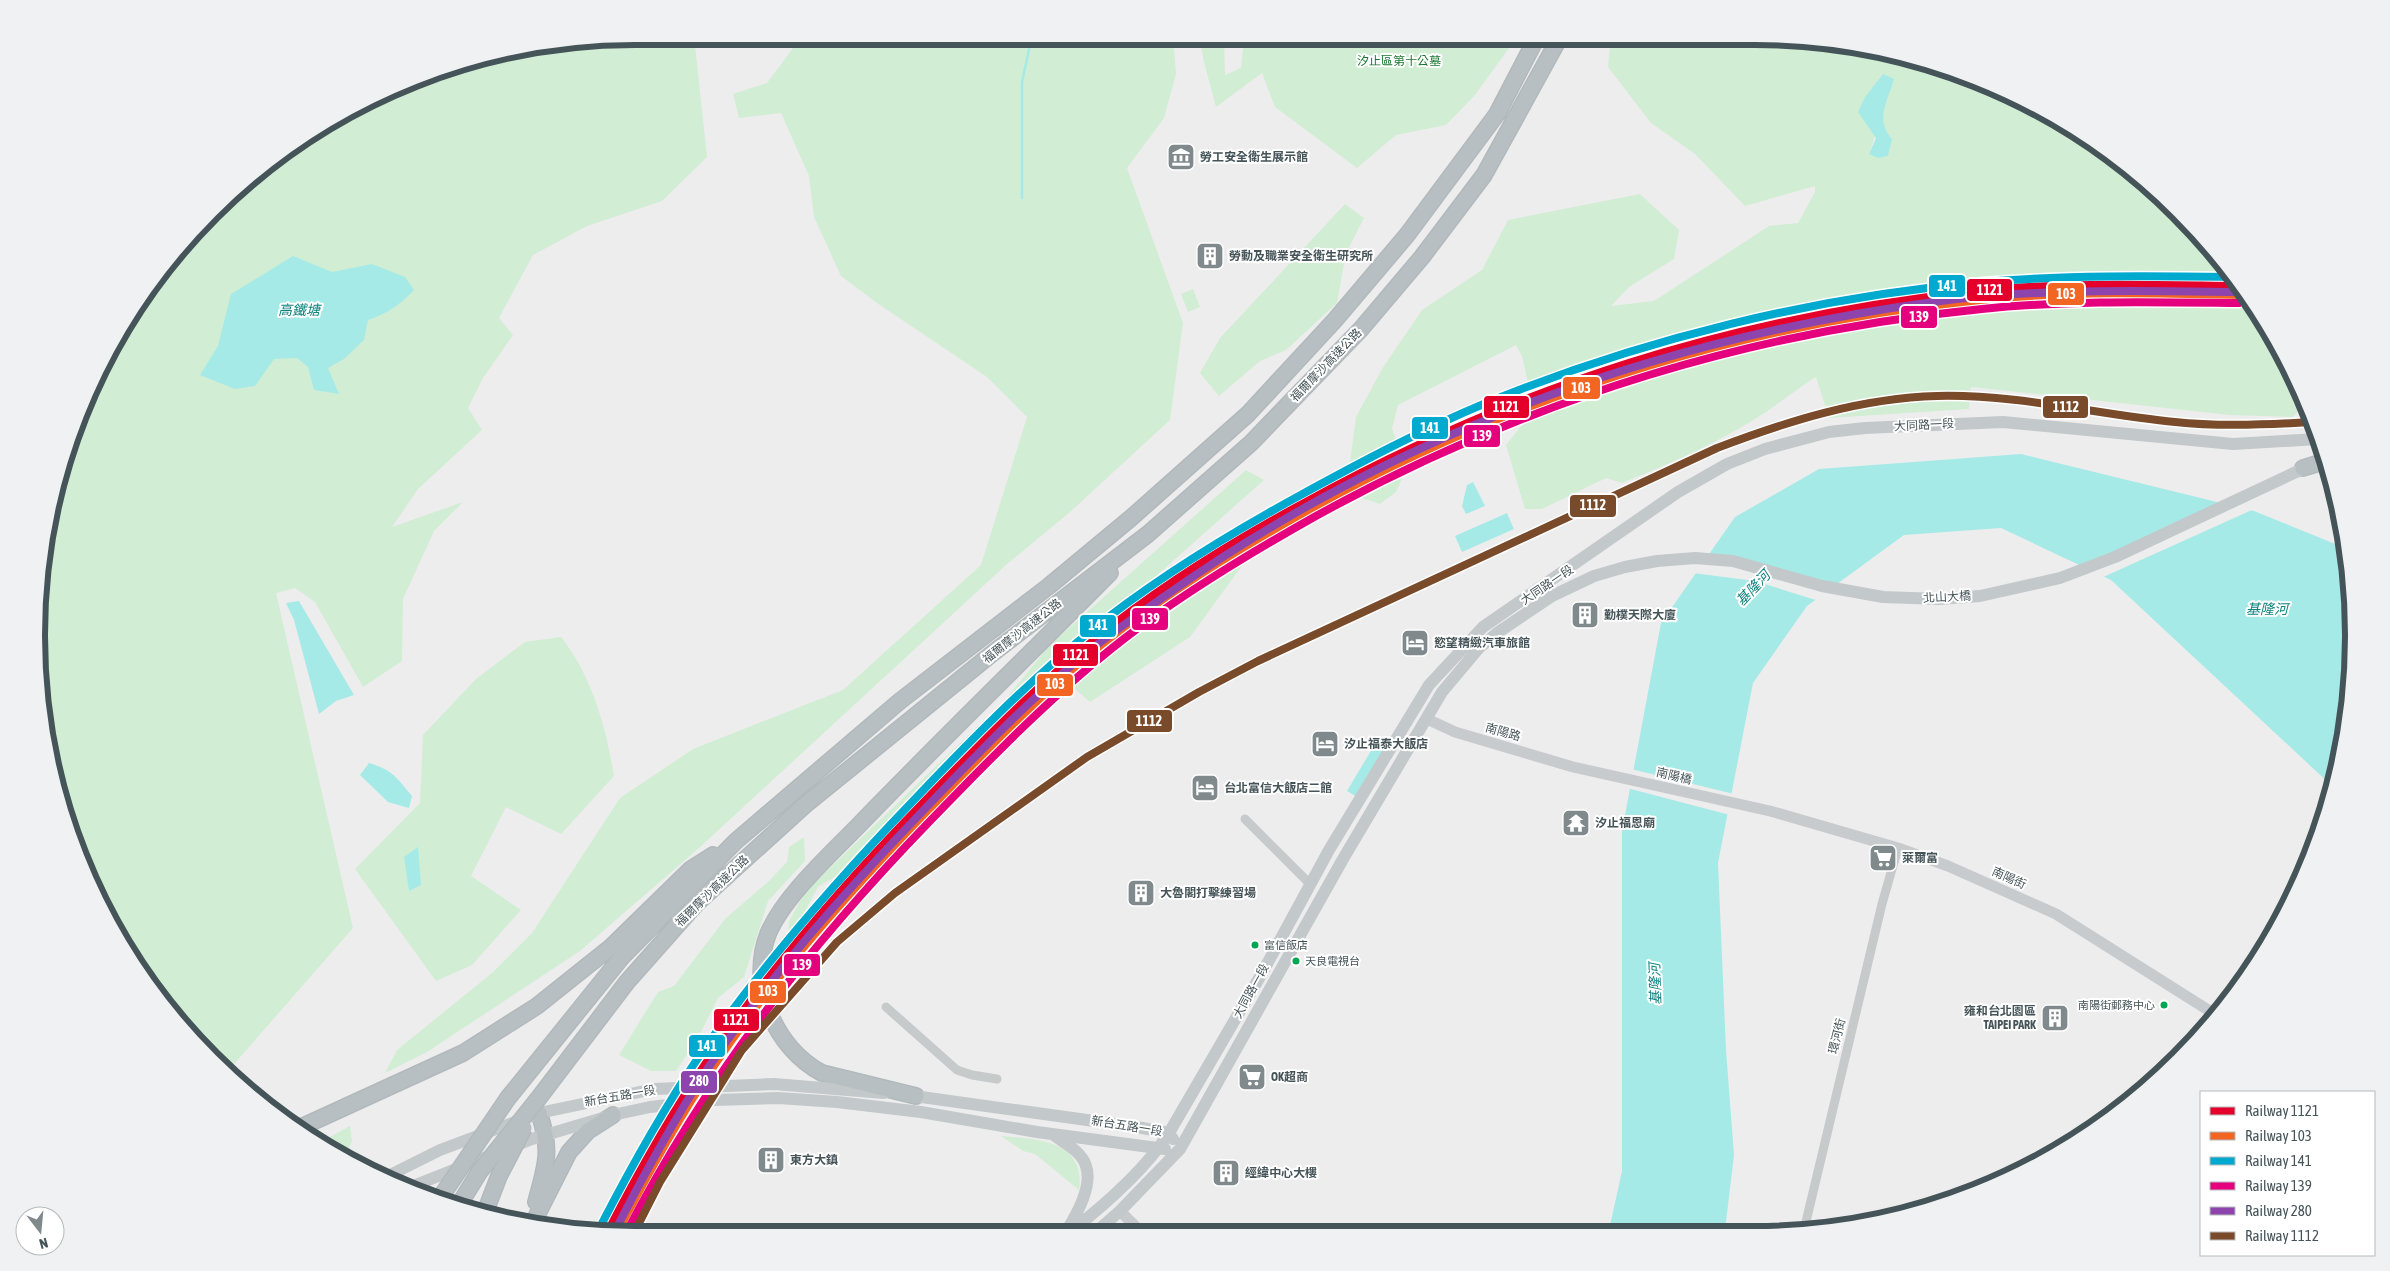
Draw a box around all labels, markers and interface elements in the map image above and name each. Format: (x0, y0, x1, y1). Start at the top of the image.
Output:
park label: 汐止區第十公墓 (1357, 54, 1441, 68)
museum icon: 勞工安全衛生展示館 (1166, 142, 1196, 172)
place label: 勞工安全衛生展示館 (1200, 150, 1308, 164)
building icon: 勞動及職業安全衛生研究所 (1195, 241, 1225, 271)
place label: 勞動及職業安全衛生研究所 (1229, 249, 1373, 263)
line badge: 141 (1928, 274, 1966, 298)
text: 141 (1937, 278, 1957, 294)
line badge: 1121 (1966, 278, 2013, 302)
text: 1121 (1977, 282, 2004, 298)
line badge: 103 (2047, 282, 2085, 306)
text: 103 (2056, 286, 2076, 302)
water label: 高鐵塘 (278, 302, 322, 318)
line badge: 139 (1900, 305, 1938, 329)
text: 139 (1909, 309, 1929, 325)
street label: 福爾摩沙高速公路 (1288, 326, 1364, 404)
line badge: 103 (1562, 376, 1601, 400)
text: 103 (1571, 380, 1591, 396)
line badge: 1121 (1483, 395, 1530, 419)
line badge: 1112 (2042, 395, 2089, 419)
text: 1121 (1493, 399, 1520, 415)
text: 1112 (2053, 399, 2080, 415)
line badge: 141 (1411, 416, 1449, 440)
street label: 大同路一段 (1894, 416, 1954, 434)
text: 141 (1420, 420, 1440, 436)
line badge: 139 (1463, 424, 1501, 448)
text: 139 (1472, 428, 1492, 444)
line badge: 1112 (1569, 494, 1617, 518)
text: 1112 (1580, 497, 1607, 513)
street label: 大同路一段 (1518, 562, 1576, 608)
water label: 基隆河 (1733, 565, 1775, 609)
street label: 北山大橋 (1923, 589, 1971, 605)
street label: 福爾摩沙高速公路 (980, 596, 1064, 666)
building icon: 勤樸天際大廈 (1570, 600, 1600, 630)
water label: 基隆河 (2246, 601, 2291, 617)
line badge: 139 (1131, 607, 1169, 631)
place label: 勤樸天際大廈 (1604, 608, 1676, 622)
text: 139 (1140, 611, 1160, 627)
line badge: 141 (1079, 614, 1117, 638)
text: 141 (1088, 617, 1108, 633)
hotel icon: 慾望精緻汽車旅館 (1400, 628, 1430, 658)
place label: 慾望精緻汽車旅館 (1434, 636, 1530, 650)
line badge: 1121 (1052, 643, 1099, 667)
text: 1121 (1063, 647, 1090, 663)
line badge: 103 (1036, 673, 1074, 697)
text: 103 (1045, 676, 1065, 692)
line badge: 1112 (1126, 709, 1173, 733)
text: 1112 (1136, 713, 1163, 729)
street label: 南陽路 (1484, 720, 1522, 744)
hotel icon: 汐止福泰大飯店 (1310, 729, 1340, 759)
place label: 汐止福泰大飯店 (1344, 737, 1428, 751)
street label: 南陽橋 (1655, 765, 1693, 787)
hotel icon: 台北富信大飯店二館 (1190, 773, 1220, 803)
place label: 台北富信大飯店二館 (1224, 781, 1332, 795)
temple icon: 汐止福恩廟 (1561, 808, 1591, 838)
place label: 汐止福恩廟 (1595, 816, 1655, 830)
supermarket icon: 萊爾富 (1868, 843, 1898, 873)
place label: 萊爾富 (1902, 851, 1938, 865)
street label: 福爾摩沙高速公路 (673, 853, 751, 929)
street label: 南陽街 (1990, 864, 2028, 892)
building icon: 大魯閣打擊練習場 (1126, 878, 1156, 908)
place label: 大魯閣打擊練習場 (1160, 886, 1256, 900)
place label: 富信飯店 (1264, 939, 1308, 951)
marker: 富信飯店 (1250, 940, 1260, 950)
line badge: 139 (783, 953, 821, 977)
place label: 天良電視台 (1305, 955, 1360, 967)
marker: 天良電視台 (1291, 956, 1301, 966)
text: 139 (792, 957, 812, 973)
water label: 基隆河 (1646, 960, 1664, 1005)
street label: 大同路一段 (1230, 961, 1272, 1021)
line badge: 103 (749, 980, 787, 1004)
text: 103 (758, 983, 778, 999)
place label: 南陽街郵務中心 (2078, 999, 2155, 1011)
marker: 南陽街郵務中心 (2159, 1000, 2169, 1010)
building icon: 雍和台北園區 TAIPEI PARK (2040, 1003, 2070, 1033)
place label: 雍和台北園區 TAIPEI PARK (1964, 1004, 2036, 1032)
line badge: 1121 (713, 1008, 760, 1032)
text: 1121 (723, 1012, 750, 1028)
street label: 環河街 (1826, 1017, 1848, 1055)
line badge: 141 (688, 1034, 726, 1058)
text: 141 (697, 1038, 717, 1054)
supermarket icon: OK超商 (1237, 1062, 1267, 1092)
line badge: 280 (680, 1070, 718, 1094)
place label: OK超商 (1271, 1070, 1308, 1084)
text: 280 (689, 1073, 709, 1089)
street label: 新台五路一段 (583, 1083, 657, 1109)
legend (2200, 1091, 2375, 1256)
text: Railway 1121 (2245, 1102, 2319, 1119)
street label: 新台五路一段 (1090, 1113, 1164, 1139)
text: Railway 103 (2245, 1127, 2312, 1144)
building icon: 東方大鎮 (756, 1145, 786, 1175)
text: Railway 141 (2245, 1152, 2312, 1169)
place label: 東方大鎮 (790, 1153, 838, 1167)
building icon: 經緯中心大樓 (1211, 1158, 1241, 1188)
place label: 經緯中心大樓 (1245, 1166, 1317, 1180)
text: Railway 139 (2245, 1177, 2312, 1194)
text: Railway 280 (2245, 1202, 2312, 1219)
north arrow (15, 1206, 65, 1256)
text: Railway 1112 (2245, 1227, 2319, 1244)
text: N (37, 1235, 50, 1252)

